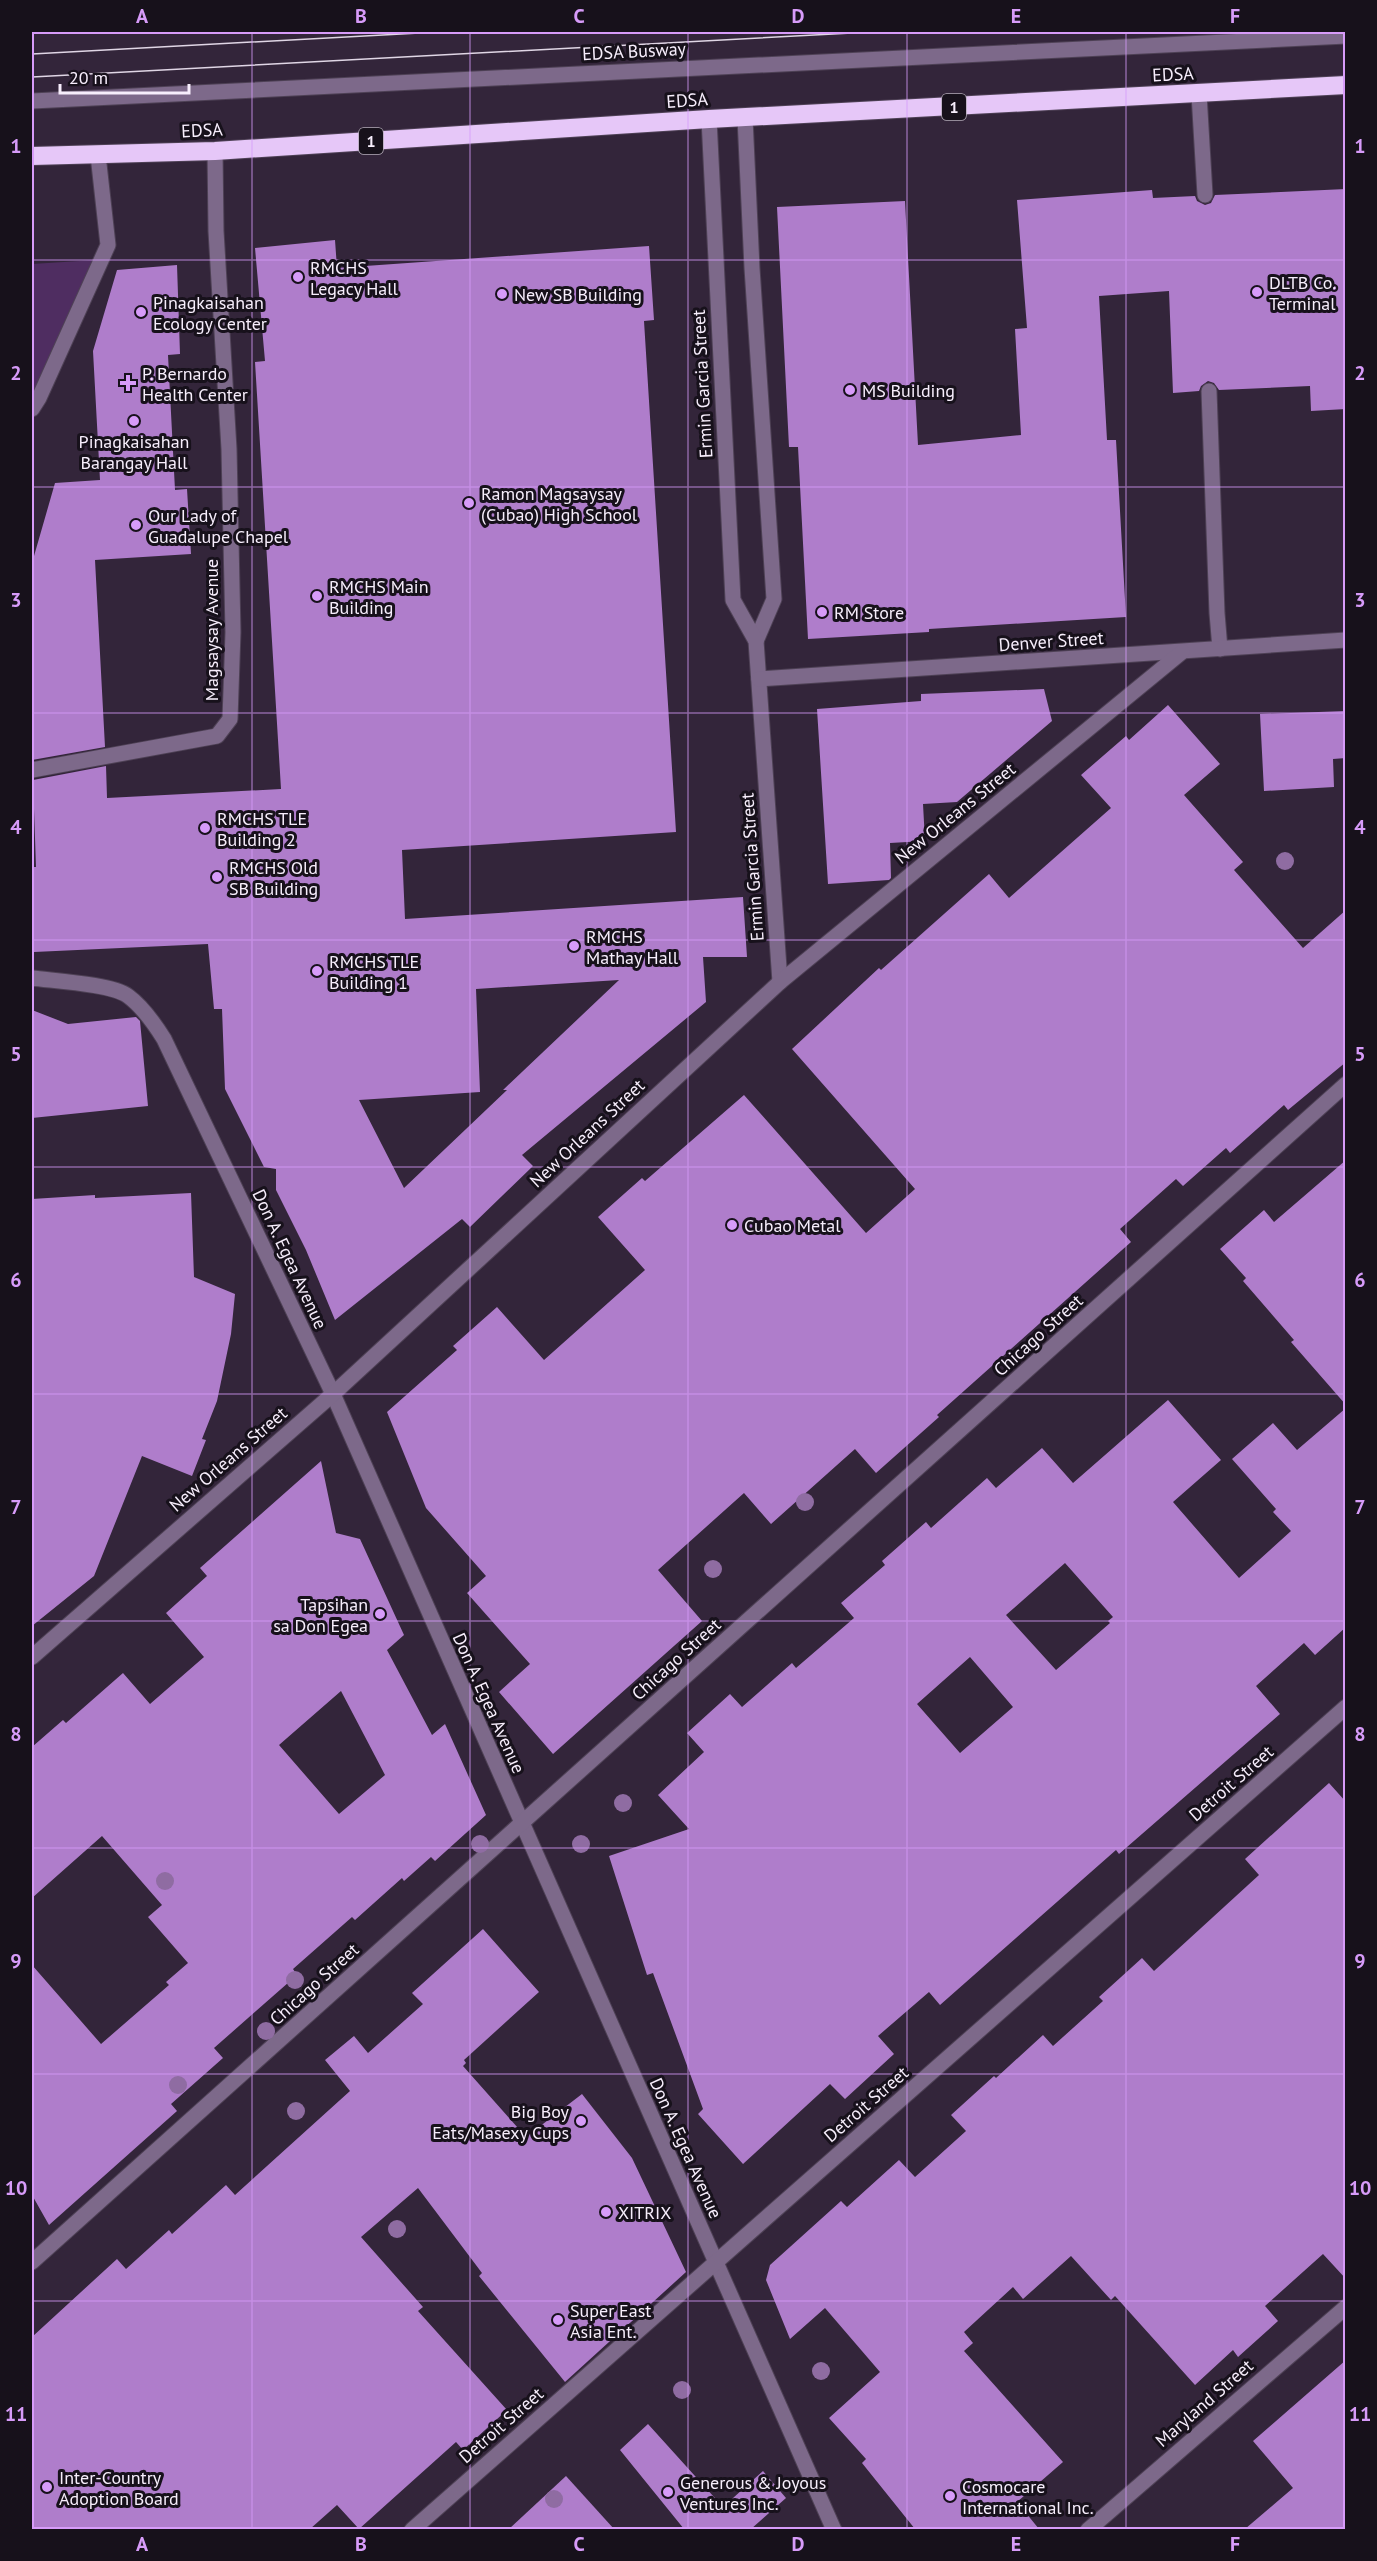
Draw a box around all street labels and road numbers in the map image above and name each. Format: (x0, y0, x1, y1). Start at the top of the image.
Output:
street label: EDSA Busway (582, 37, 687, 65)
street label: EDSA (1152, 61, 1195, 87)
street label: EDSA (665, 87, 709, 113)
road number: 1 (942, 94, 966, 120)
street label: EDSA (181, 117, 224, 143)
road number: 1 (359, 128, 383, 154)
street label: Ermin Garcia Street (687, 309, 717, 459)
street label: Magsaysay Avenue (200, 559, 223, 701)
street label: Denver Street (998, 626, 1104, 656)
street label: New Orleans Street (890, 757, 1020, 869)
street label: Ermin Garcia Street (735, 792, 769, 942)
street label: New Orleans Street (525, 1074, 649, 1192)
street label: Don A. Egea Avenue (248, 1185, 332, 1333)
street label: Chicago Street (989, 1289, 1087, 1381)
street label: New Orleans Street (164, 1402, 292, 1516)
street label: Chicago Street (627, 1613, 725, 1705)
street label: Don A. Egea Avenue (448, 1629, 530, 1777)
street label: Detroit Street (1184, 1740, 1278, 1826)
street label: Chicago Street (265, 1938, 363, 2030)
street label: Detroit Street (819, 2061, 913, 2147)
street label: Don A. Egea Avenue (645, 2074, 727, 2222)
street label: Maryland Street (1150, 2354, 1258, 2452)
street label: Detroit Street (454, 2382, 548, 2468)

